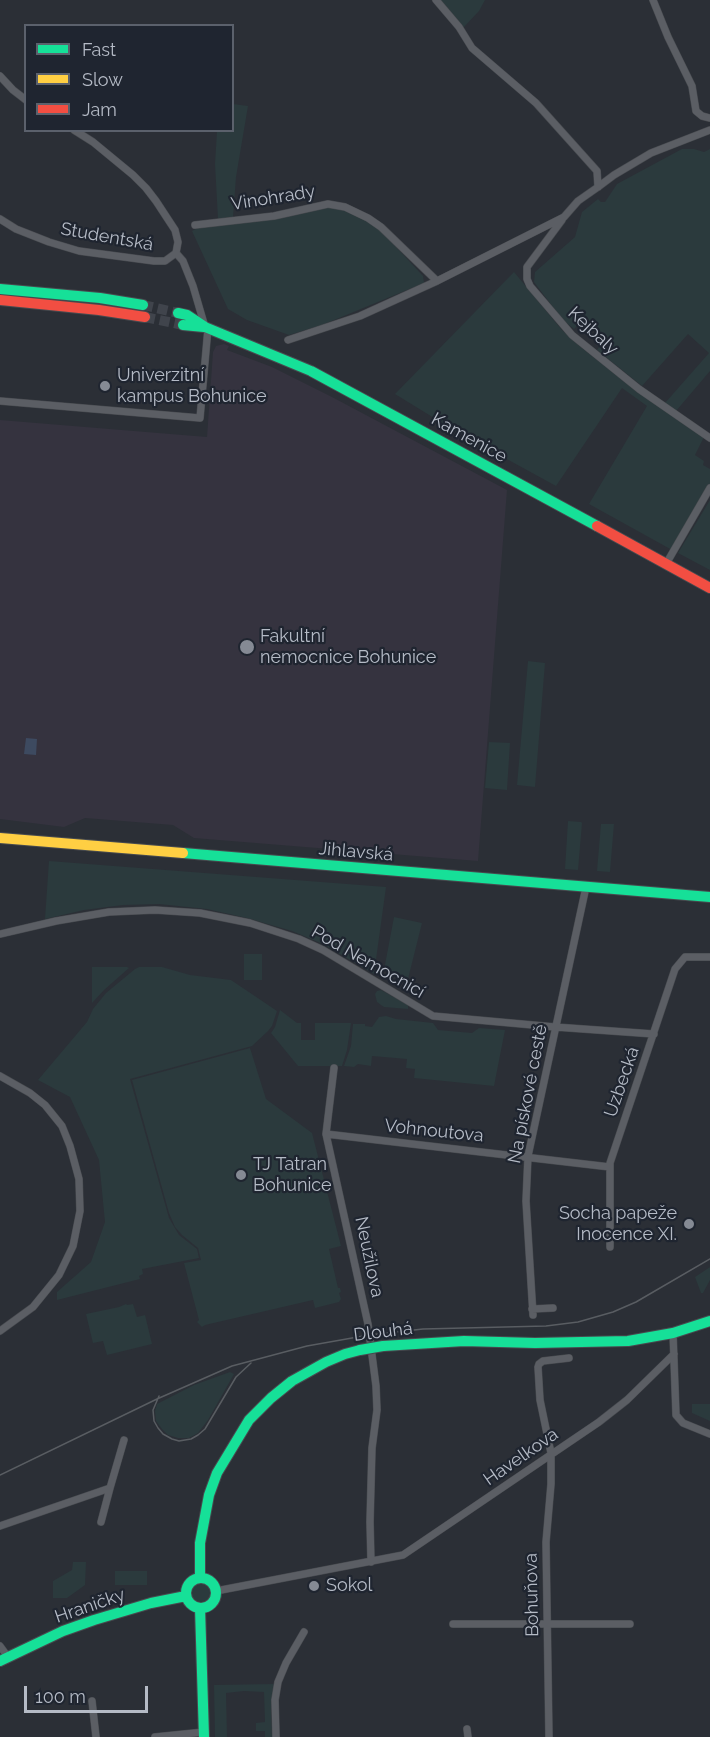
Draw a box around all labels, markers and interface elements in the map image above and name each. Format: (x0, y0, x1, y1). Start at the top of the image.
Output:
legend (24, 24, 234, 132)
text: Fast (82, 39, 116, 60)
text: Slow (82, 69, 123, 90)
text: Jam (82, 99, 117, 120)
street label: Vinohrady (229, 181, 317, 215)
street label: Studentská (59, 218, 155, 256)
street label: Kejbaly (563, 302, 623, 360)
place label: Univerzitní kampus Bohunice (117, 365, 267, 407)
marker: Univerzitní kampus Bohunice (98, 379, 112, 393)
street label: Kamenice (427, 408, 511, 468)
place label: Fakultní nemocnice Bohunice (260, 626, 436, 668)
marker: Fakultní nemocnice Bohunice (238, 638, 256, 656)
street label: Jihlavská (318, 838, 394, 866)
street label: Pod Nemocnicí (308, 921, 428, 1003)
street label: Na pískové cestě (504, 1023, 552, 1165)
street label: Uzbecká (600, 1044, 644, 1120)
street label: Vohnoutova (383, 1115, 485, 1147)
place label: TJ Tatran Bohunice (253, 1154, 332, 1196)
marker: TJ Tatran Bohunice (234, 1168, 248, 1182)
place label: Socha papeže Inocence XI. (559, 1203, 677, 1246)
street label: Neužilova (350, 1215, 388, 1299)
marker: Socha papeže Inocence XI. (682, 1217, 696, 1231)
street label: Dlouhá (352, 1318, 414, 1346)
street label: Havelkova (480, 1423, 562, 1491)
street label: Bohuňova (520, 1553, 544, 1637)
place label: Sokol (326, 1575, 372, 1597)
marker: Sokol (307, 1579, 321, 1593)
street label: Hraničky (52, 1584, 128, 1628)
scale bar (27, 1674, 152, 1712)
text: 100 m (35, 1686, 86, 1707)

